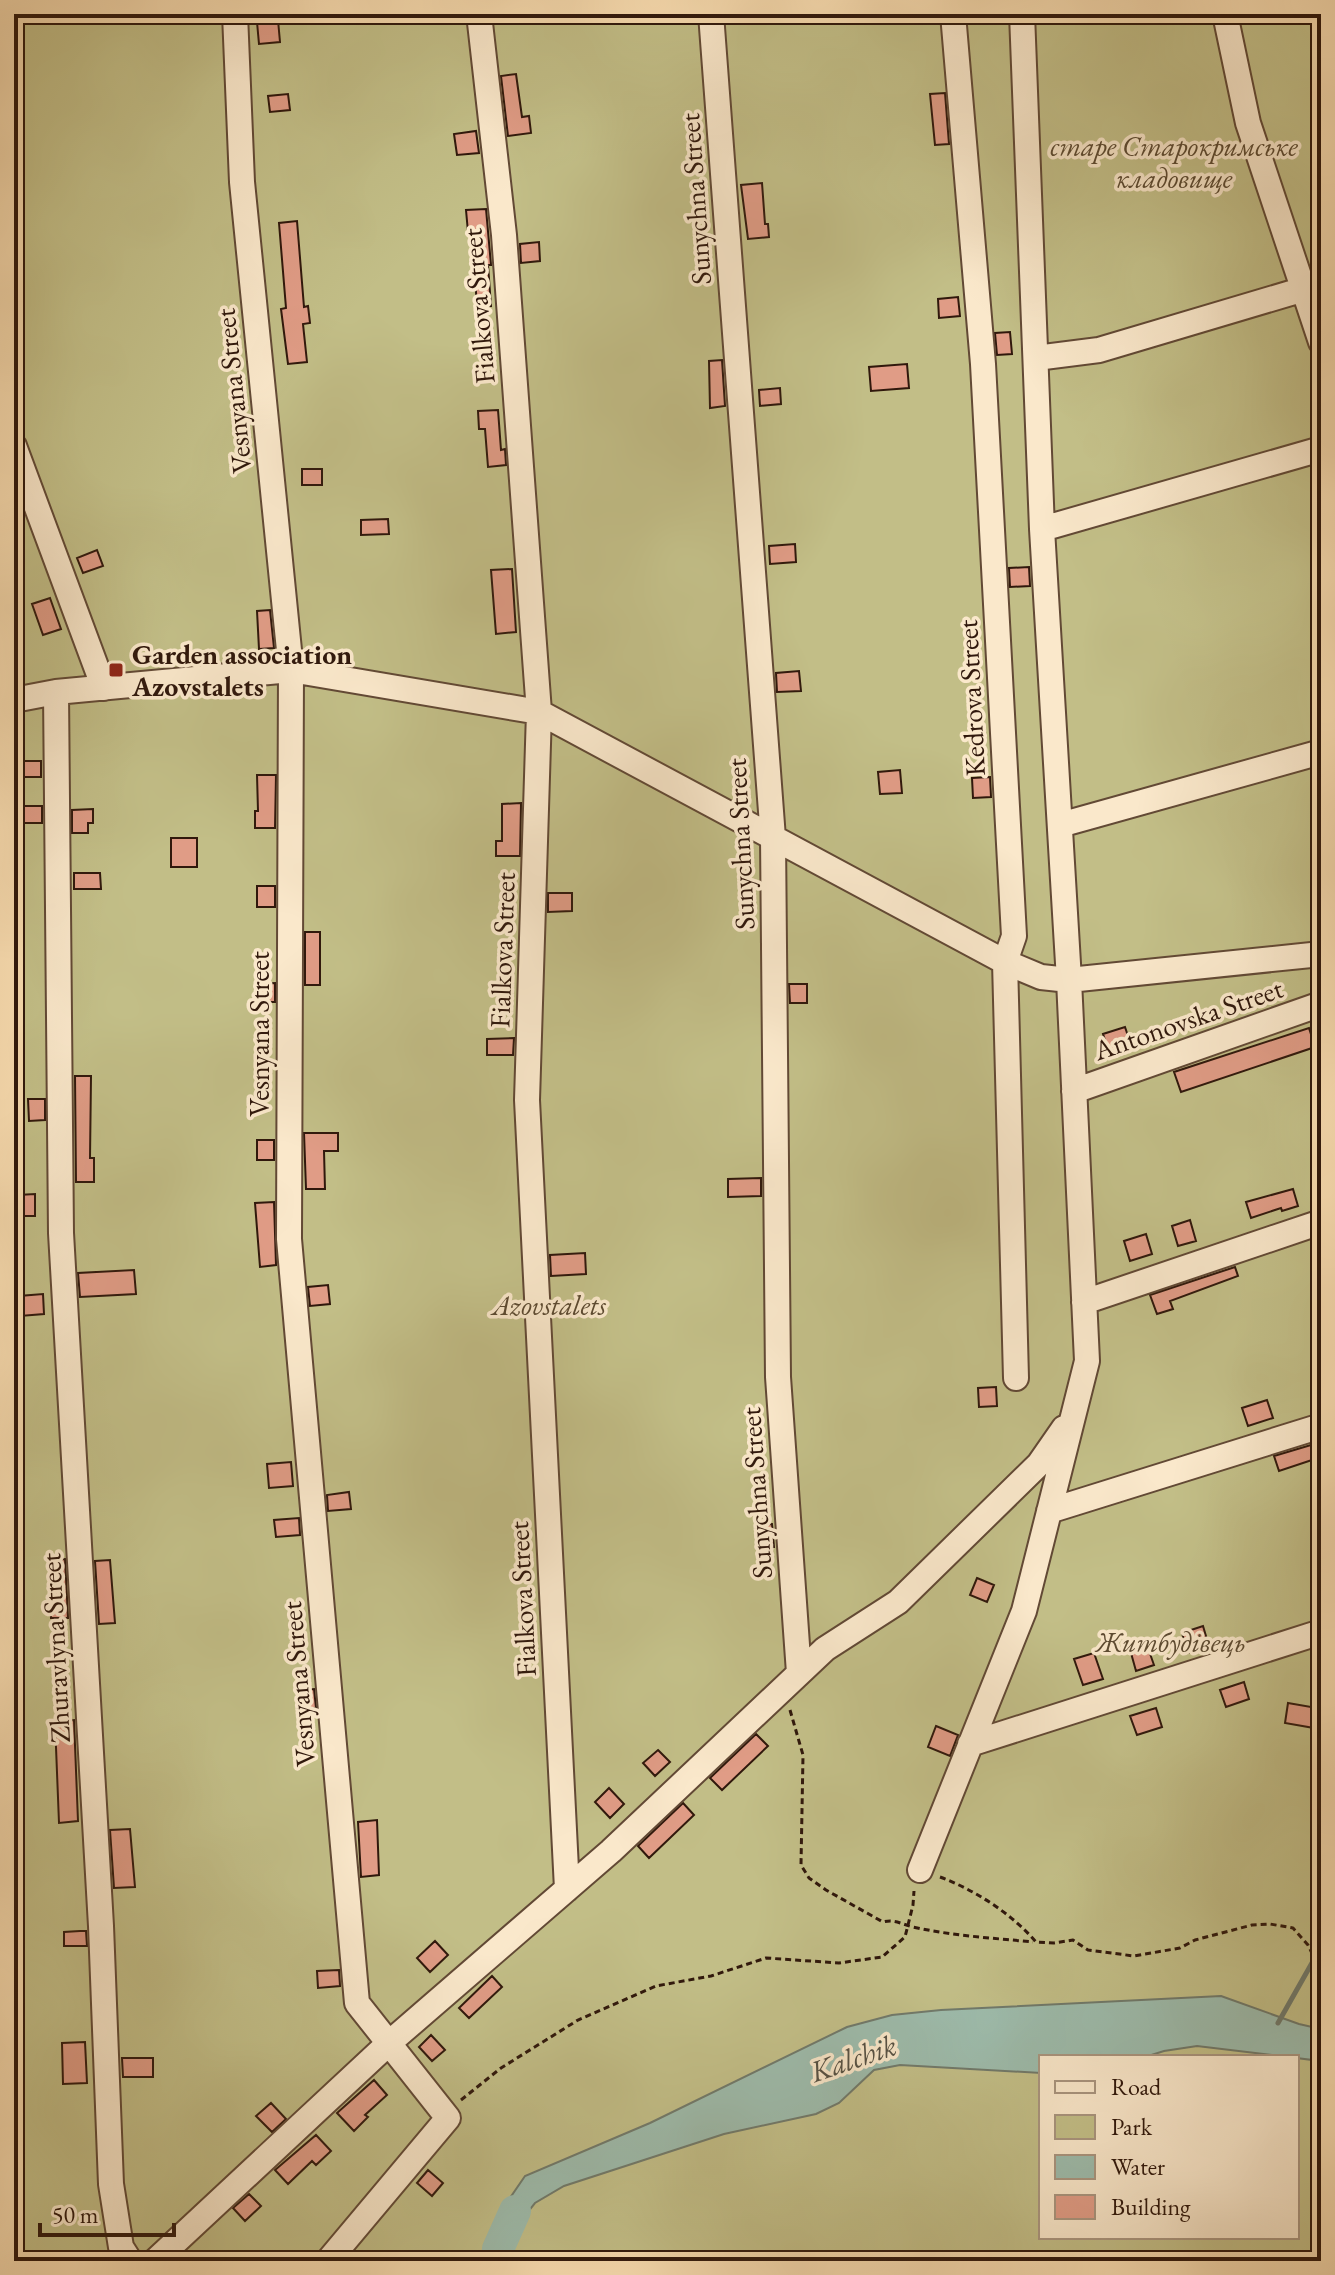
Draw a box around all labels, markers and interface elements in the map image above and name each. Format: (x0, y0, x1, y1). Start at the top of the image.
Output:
street label: Sunychna Street (671, 112, 719, 286)
park label: старе Старокримське кладовище (1050, 128, 1298, 196)
street label: Fialkova Street (453, 227, 503, 385)
street label: Vesnyana Street (206, 307, 260, 475)
street label: Kedrova Street (949, 619, 993, 777)
place label: Garden association Azovstalets (131, 636, 352, 704)
marker: Garden association Azovstalets (107, 661, 125, 679)
street label: Sunychna Street (718, 757, 762, 931)
street label: Fialkova Street (481, 871, 523, 1028)
street label: Vesnyana Street (241, 951, 277, 1117)
street label: Antonovska Street (1088, 970, 1288, 1069)
park label: Azovstalets (490, 1287, 606, 1323)
street label: Sunychna Street (732, 1406, 780, 1580)
street label: Fialkova Street (500, 1520, 544, 1678)
street label: Zhuravlyna Street (32, 1552, 78, 1744)
street label: Vesnyana Street (273, 1600, 323, 1768)
park label: Житбудівець (1094, 1624, 1246, 1660)
water label: Kalchik (804, 2025, 902, 2091)
legend (1039, 2055, 1299, 2239)
text: Road (1111, 2071, 1162, 2102)
text: Park (1111, 2111, 1153, 2142)
text: Water (1111, 2151, 1165, 2182)
scale bar (40, 2187, 174, 2237)
text: Building (1111, 2191, 1191, 2222)
text: 50 m (52, 2199, 99, 2230)

